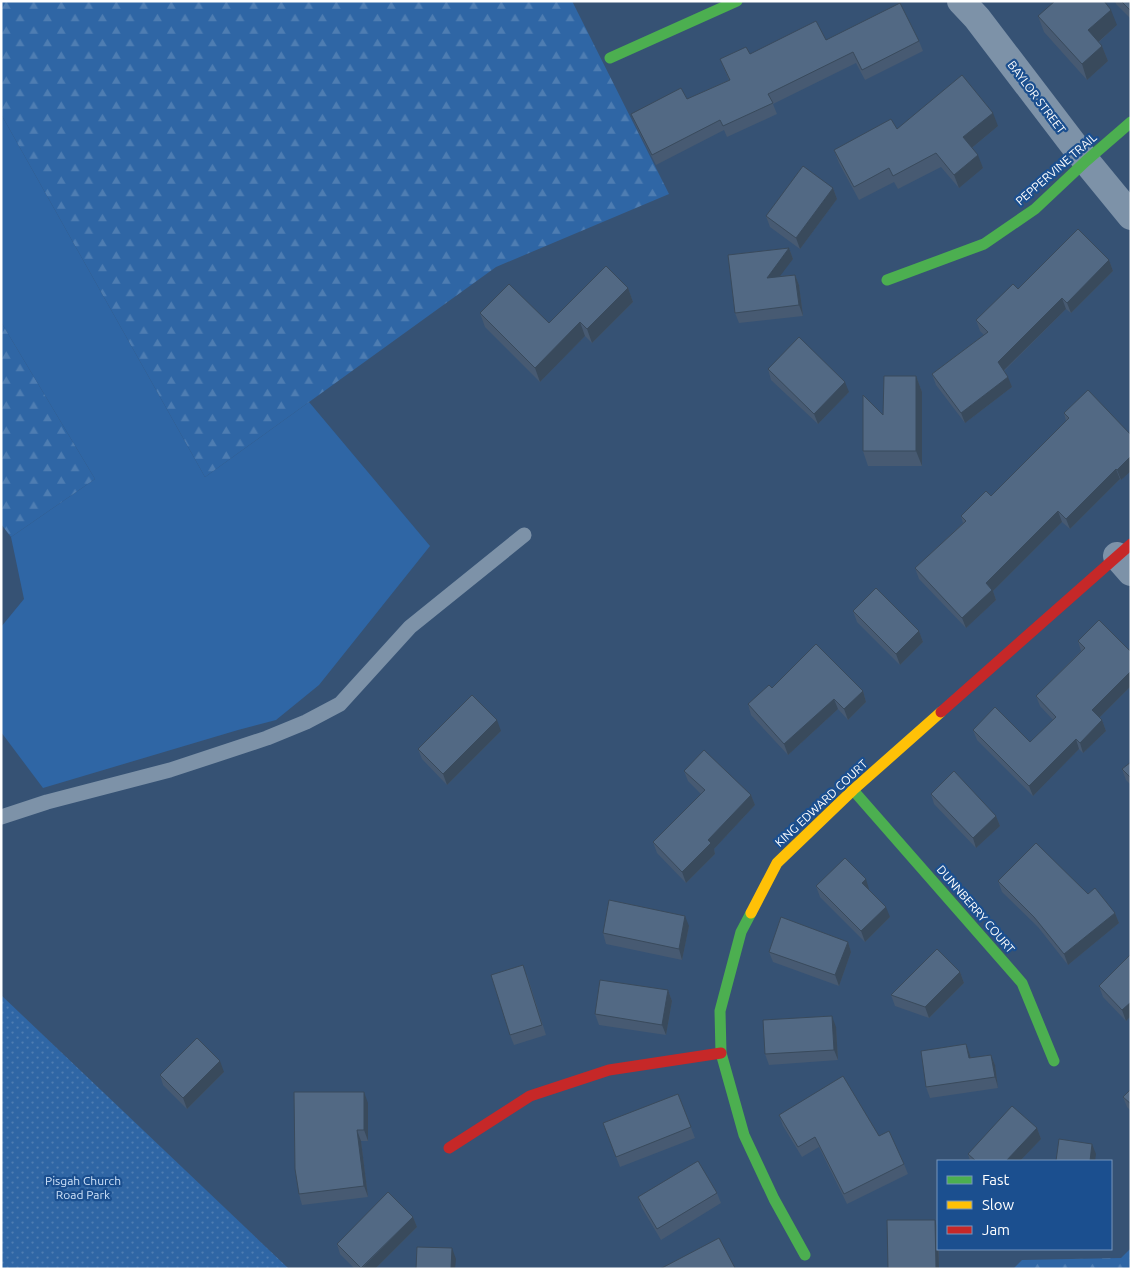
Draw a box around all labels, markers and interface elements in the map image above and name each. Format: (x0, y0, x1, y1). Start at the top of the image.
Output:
street label: BAYLOR STREET (1006, 58, 1069, 136)
street label: PEPPERVINE TRAIL (1013, 130, 1099, 208)
street label: KING EDWARD COURT (772, 757, 870, 849)
street label: DUNNBERRY COURT (934, 863, 1018, 956)
legend (937, 1160, 1112, 1250)
text: Fast (982, 1171, 1010, 1188)
park label: Pisgah Church Road Park (45, 1174, 121, 1201)
text: Slow (982, 1196, 1015, 1213)
text: Jam (982, 1221, 1010, 1238)

